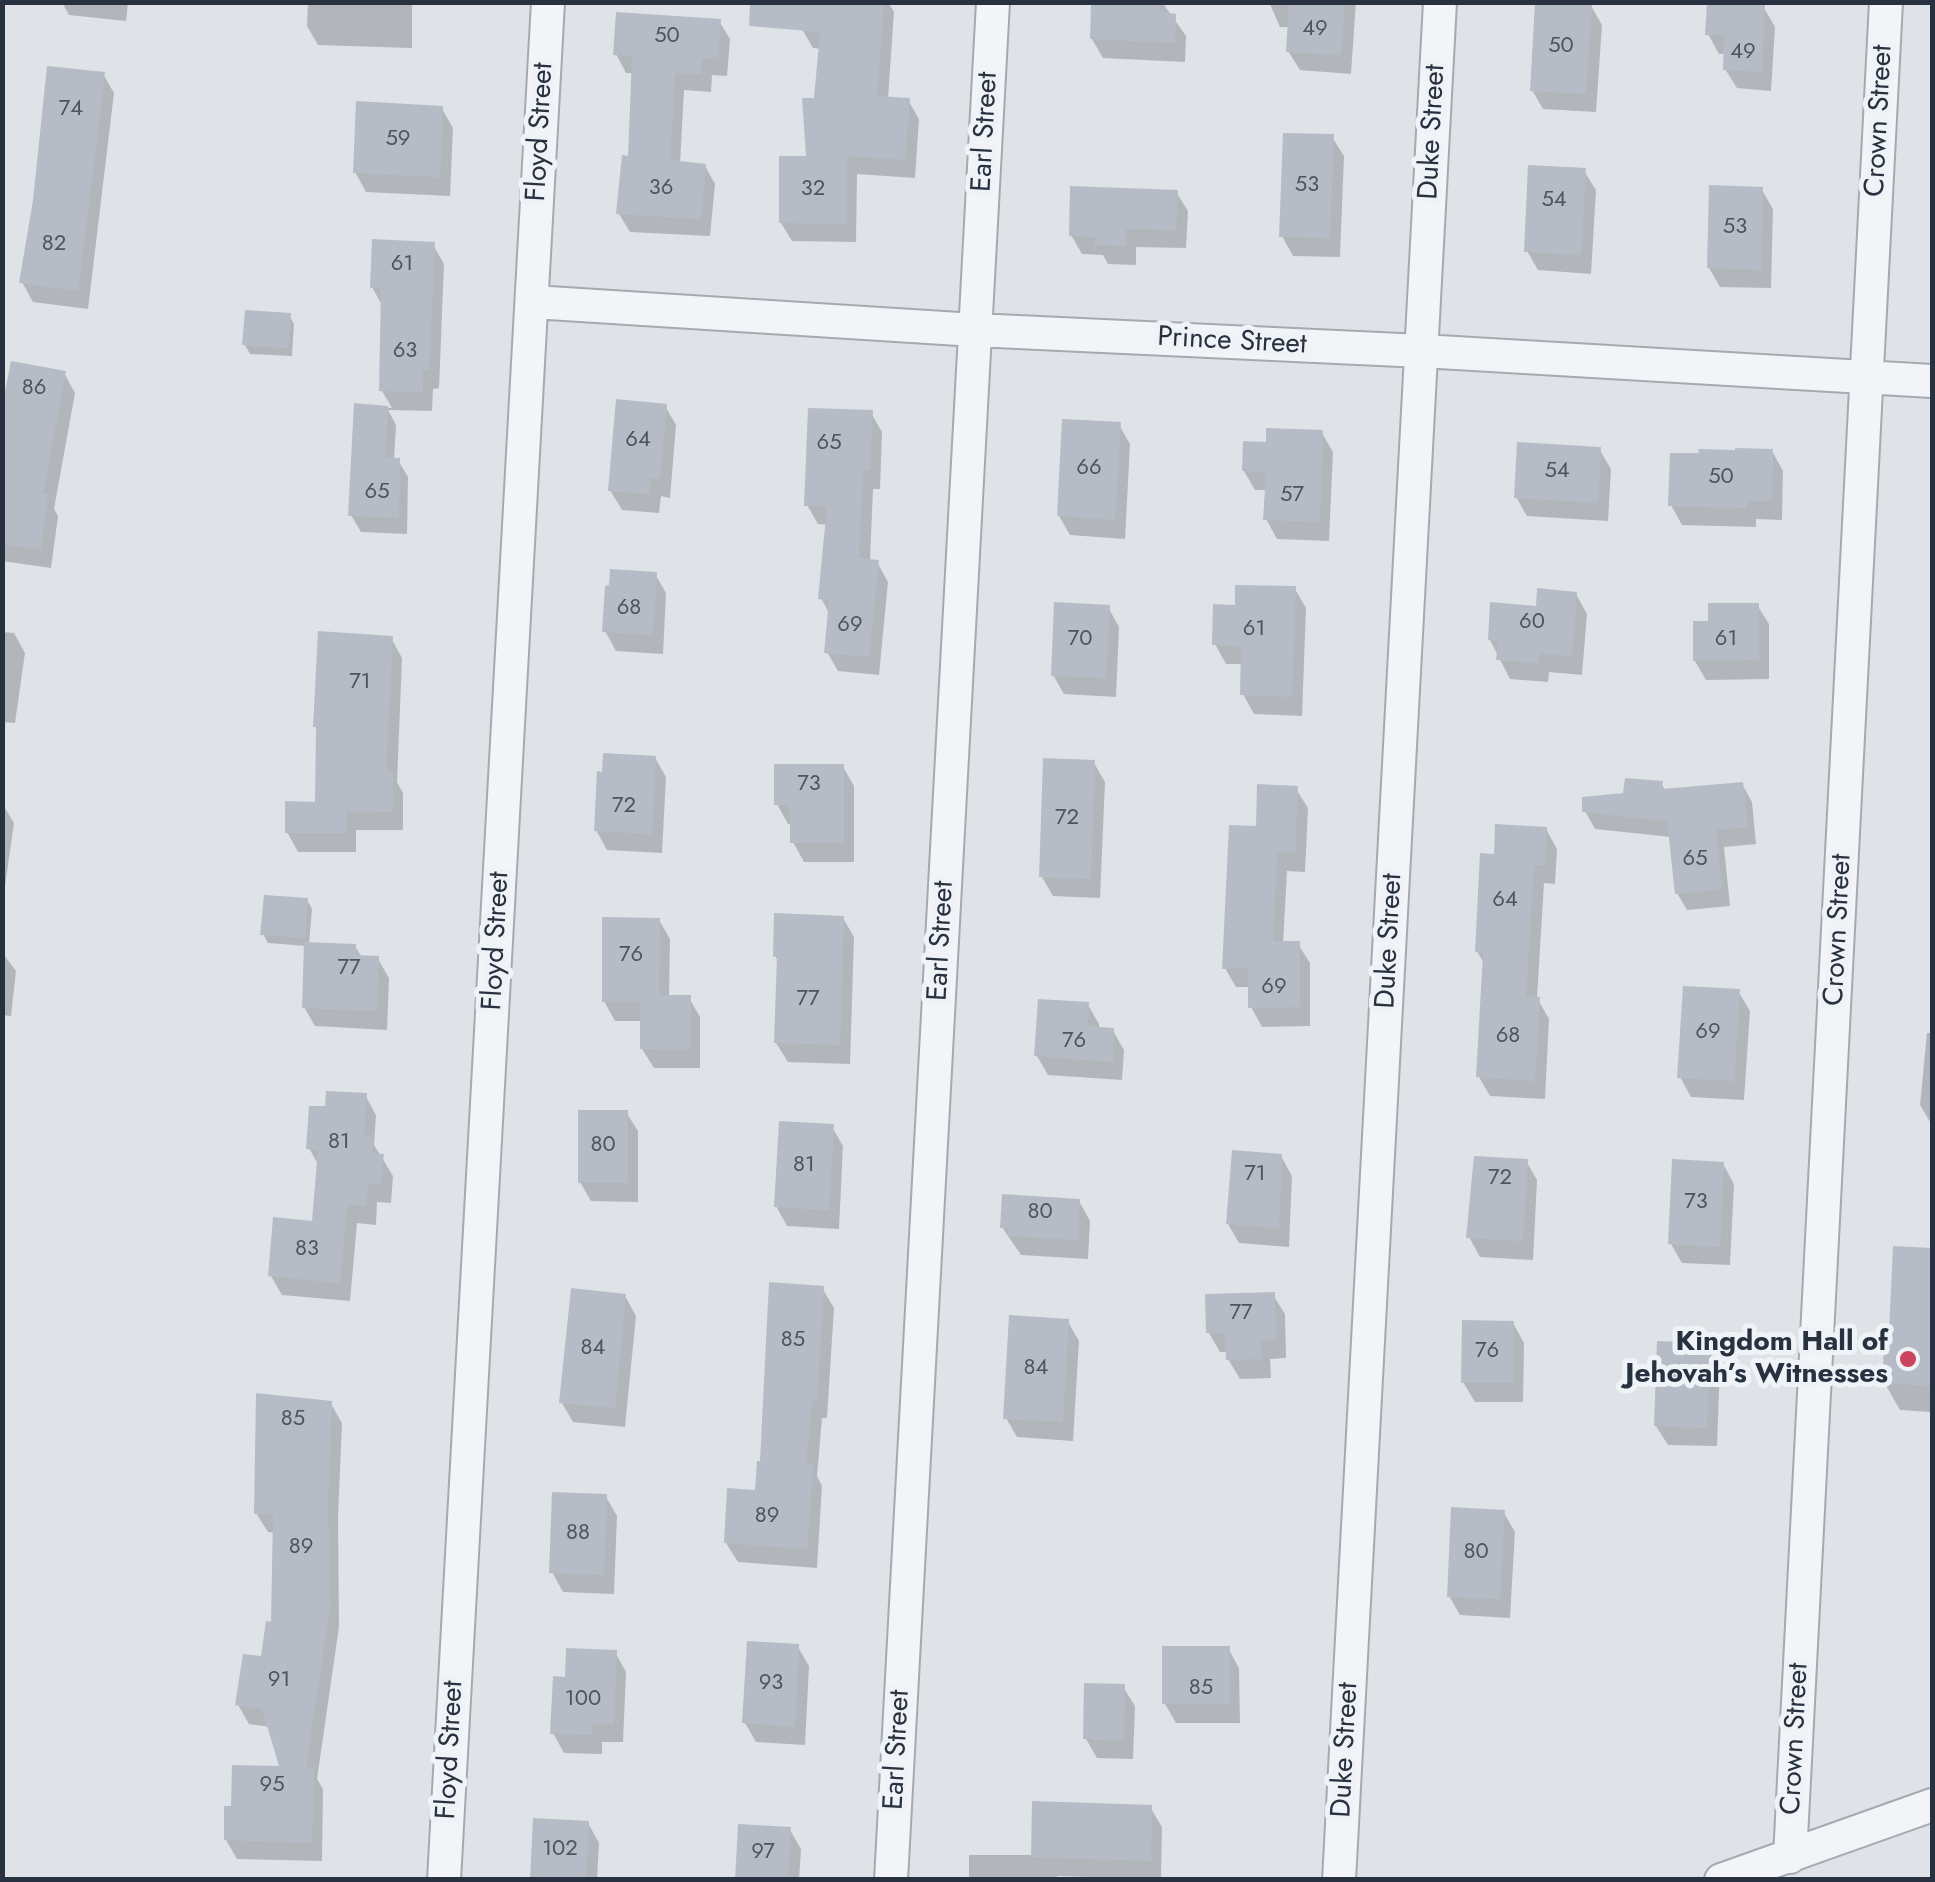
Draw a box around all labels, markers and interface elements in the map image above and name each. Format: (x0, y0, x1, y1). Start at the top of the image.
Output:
house number: 49 (1302, 17, 1328, 43)
house number: 50 (654, 24, 680, 50)
house number: 50 (1548, 34, 1574, 60)
house number: 49 (1730, 40, 1756, 66)
street label: Crown Street (1859, 44, 1901, 198)
street label: Floyd Street (521, 62, 561, 202)
street label: Duke Street (1413, 64, 1453, 200)
street label: Earl Street (966, 71, 1006, 193)
house number: 74 (59, 97, 83, 123)
house number: 59 (385, 127, 411, 153)
house number: 53 (1295, 173, 1319, 199)
house number: 36 (649, 176, 673, 202)
house number: 32 (801, 177, 825, 203)
house number: 54 (1541, 188, 1567, 214)
house number: 53 (1723, 215, 1747, 241)
house number: 82 (42, 232, 66, 258)
house number: 61 (391, 252, 413, 278)
street label: Prince Street (1157, 321, 1307, 363)
house number: 63 (393, 339, 417, 365)
house number: 86 (22, 376, 46, 402)
house number: 64 (625, 428, 651, 454)
house number: 65 (816, 431, 842, 457)
house number: 66 (1076, 456, 1102, 482)
house number: 54 (1544, 459, 1570, 485)
house number: 50 (1708, 465, 1734, 491)
house number: 65 (364, 480, 390, 506)
house number: 57 (1280, 483, 1304, 509)
house number: 68 (617, 596, 641, 622)
house number: 60 (1519, 610, 1545, 636)
house number: 69 (837, 613, 863, 639)
house number: 61 (1243, 617, 1265, 643)
house number: 70 (1068, 627, 1092, 653)
house number: 61 (1715, 627, 1737, 653)
house number: 71 (349, 670, 371, 696)
house number: 73 (797, 772, 821, 798)
house number: 72 (612, 794, 636, 820)
house number: 72 (1055, 806, 1079, 832)
house number: 65 (1682, 847, 1708, 873)
street label: Crown Street (1818, 853, 1860, 1007)
street label: Floyd Street (477, 871, 517, 1011)
street label: Duke Street (1370, 873, 1410, 1009)
street label: Earl Street (922, 880, 962, 1002)
house number: 64 (1492, 888, 1518, 914)
house number: 76 (619, 943, 643, 969)
house number: 77 (337, 956, 361, 982)
house number: 69 (1261, 975, 1287, 1001)
house number: 77 (796, 987, 820, 1013)
house number: 69 (1695, 1020, 1721, 1046)
house number: 68 (1496, 1024, 1520, 1050)
house number: 76 (1062, 1029, 1086, 1055)
house number: 81 (328, 1130, 350, 1156)
house number: 80 (590, 1133, 616, 1159)
house number: 81 (793, 1153, 815, 1179)
house number: 71 (1244, 1162, 1266, 1188)
house number: 72 (1488, 1166, 1512, 1192)
house number: 73 (1684, 1190, 1708, 1216)
house number: 80 (1027, 1200, 1053, 1226)
house number: 83 (295, 1237, 319, 1263)
house number: 77 (1229, 1301, 1253, 1327)
place label: Kingdom Hall of Jehovah’s Witnesses (1625, 1326, 1888, 1392)
house number: 85 (781, 1328, 805, 1354)
house number: 84 (581, 1336, 605, 1362)
house number: 76 (1475, 1339, 1499, 1365)
marker: Kingdom Hall of Jehovah’s Witnesses (1897, 1348, 1919, 1370)
house number: 84 (1024, 1356, 1048, 1382)
house number: 85 (281, 1407, 305, 1433)
house number: 89 (755, 1504, 779, 1530)
house number: 88 (566, 1521, 590, 1547)
house number: 89 (289, 1535, 313, 1561)
house number: 80 (1463, 1540, 1489, 1566)
street label: Crown Street (1775, 1662, 1817, 1816)
house number: 91 (268, 1668, 290, 1694)
house number: 93 (759, 1671, 783, 1697)
house number: 85 (1189, 1676, 1213, 1702)
street label: Floyd Street (431, 1680, 471, 1820)
street label: Duke Street (1326, 1682, 1366, 1818)
house number: 100 (565, 1687, 601, 1713)
street label: Earl Street (878, 1689, 918, 1811)
house number: 95 (259, 1773, 285, 1799)
house number: 102 (542, 1837, 578, 1863)
house number: 97 (751, 1840, 775, 1866)

